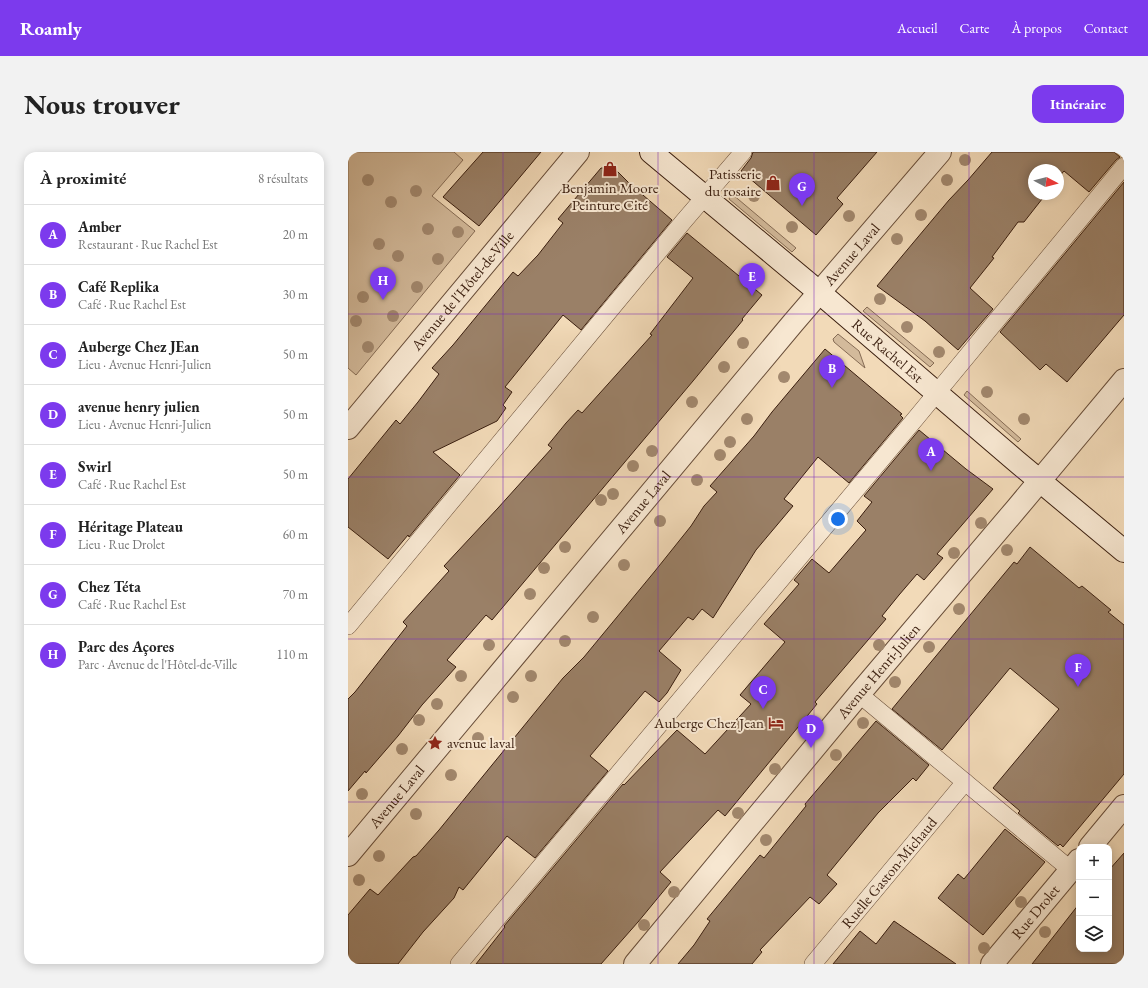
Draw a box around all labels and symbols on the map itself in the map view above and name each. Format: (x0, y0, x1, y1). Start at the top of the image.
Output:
shop icon: Benjamin Moore Peinture Cité (601, 160, 619, 178)
place label: Patisserie du rosaire (705, 164, 761, 200)
north arrow (1028, 164, 1064, 200)
pin: G (789, 173, 815, 206)
shop icon: Patisserie du rosaire (764, 174, 782, 192)
place label: Benjamin Moore Peinture Cité (561, 178, 659, 214)
street label: Avenue Laval (819, 219, 884, 290)
street label: Avenue de l'Hôtel-de-Ville (406, 226, 518, 355)
pin: E (739, 263, 765, 296)
pin: H (370, 267, 396, 300)
street label: Rue Rachel Est (848, 314, 928, 387)
pin: B (819, 355, 845, 388)
pin: A (918, 438, 944, 471)
street label: Avenue Laval (610, 466, 675, 538)
your location (828, 509, 848, 529)
street label: Avenue Henri-Julien (832, 619, 924, 723)
pin: F (1065, 654, 1091, 687)
pin: C (750, 676, 776, 709)
place label: Auberge Chez Jean (653, 713, 764, 732)
hotel icon: Auberge Chez Jean (767, 714, 785, 732)
pin: D (798, 715, 824, 748)
place label: avenue laval (447, 733, 515, 752)
place icon: avenue laval (426, 734, 444, 752)
street label: Avenue Laval (364, 761, 428, 833)
street label: Ruelle Gaston-Michaud (837, 813, 941, 932)
street label: Rue Drolet (1007, 880, 1064, 943)

